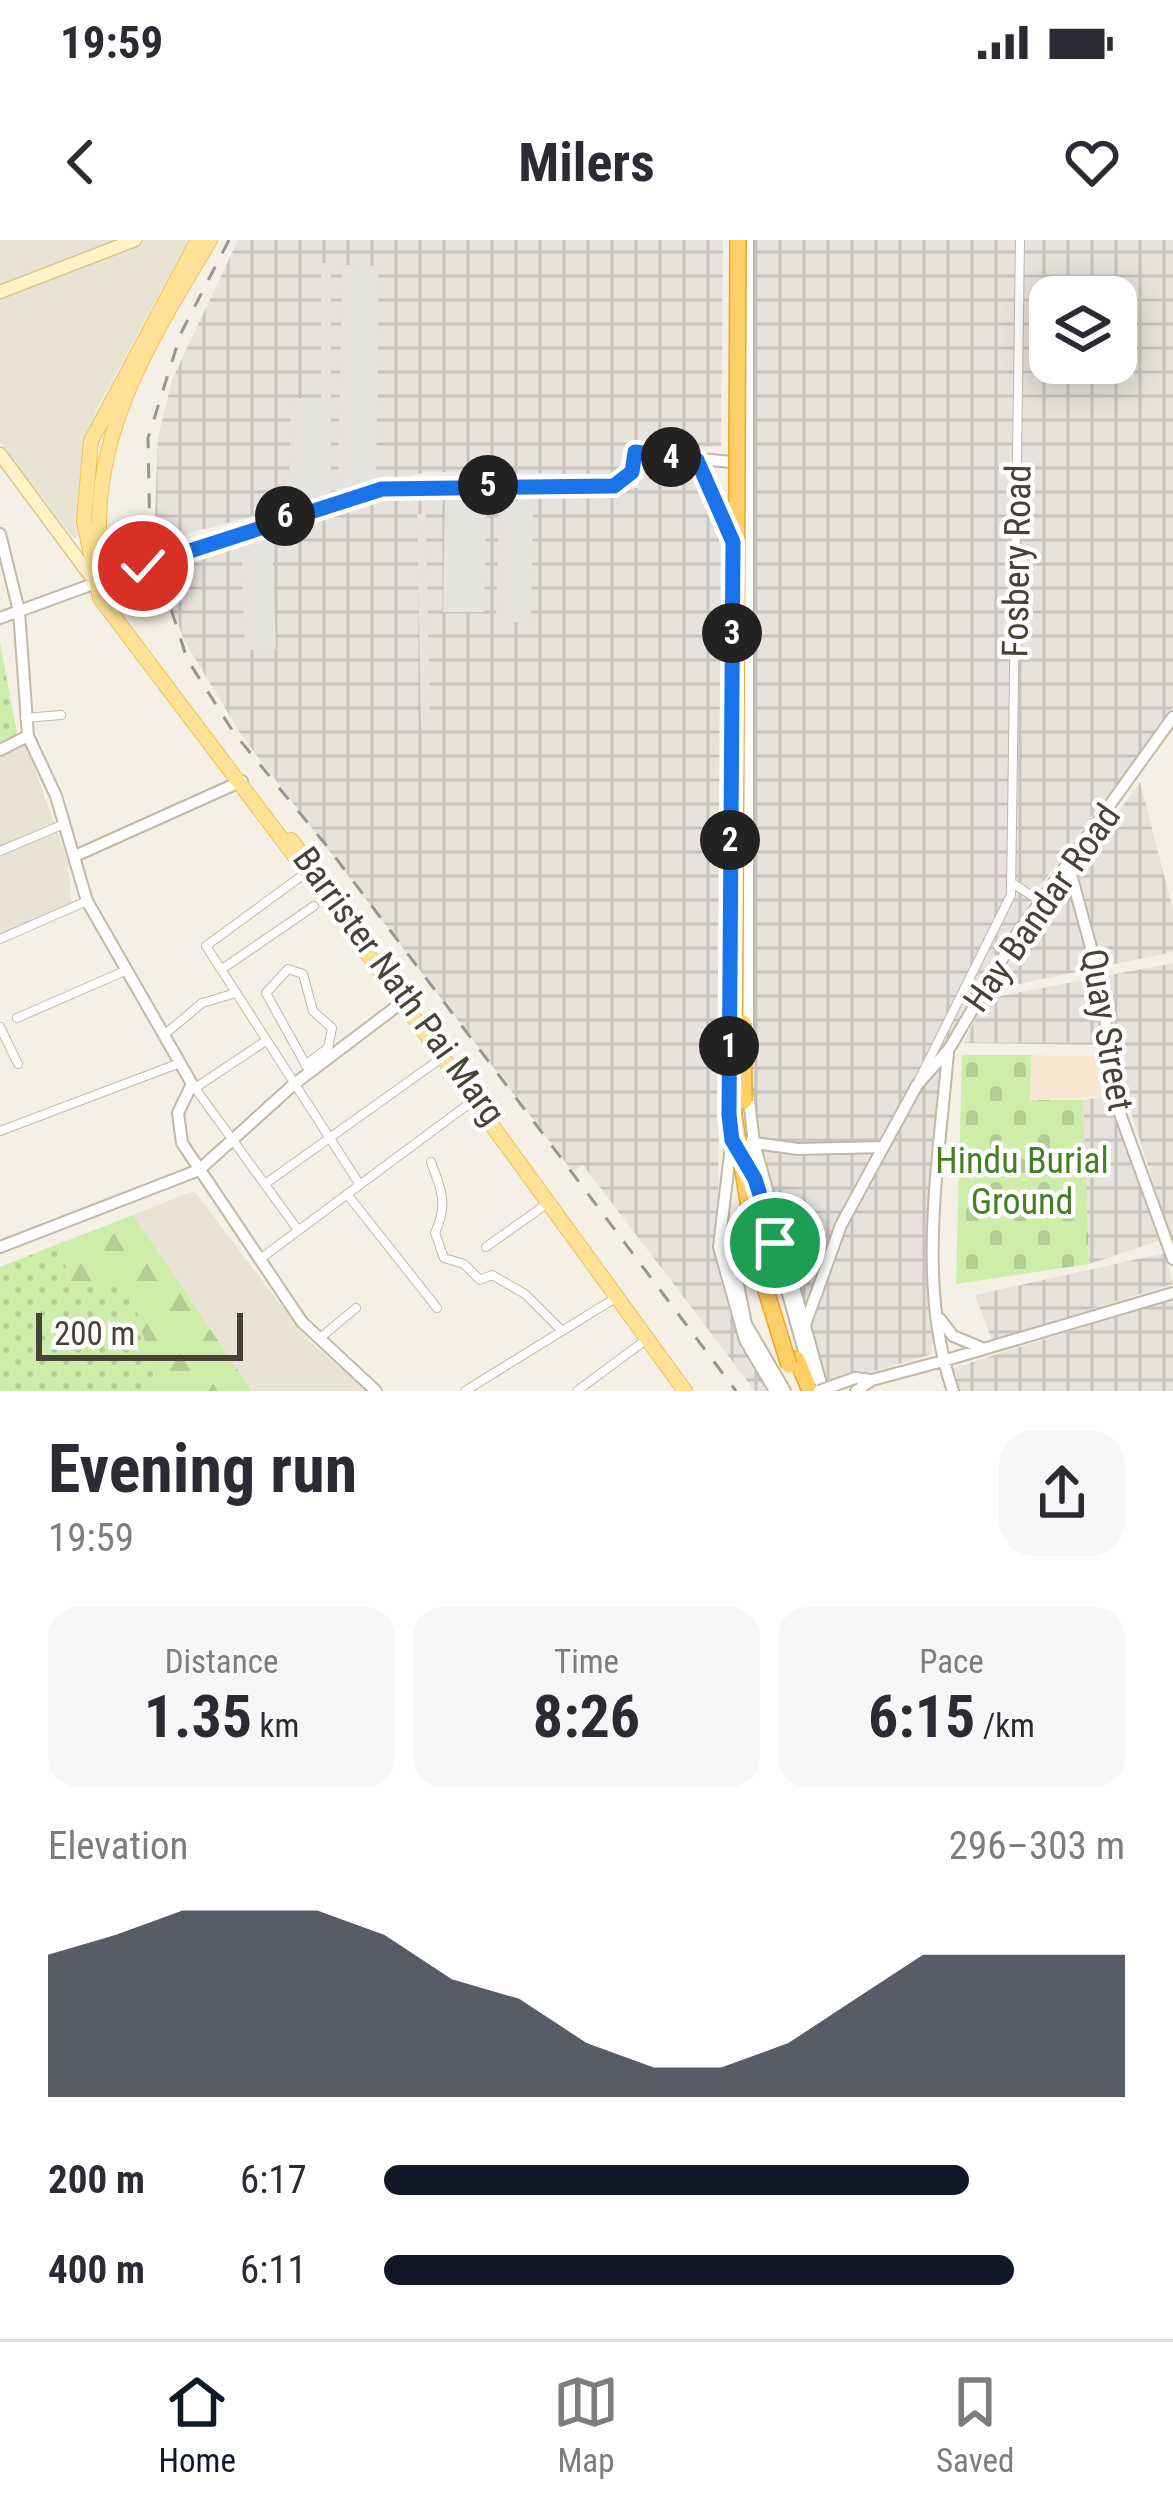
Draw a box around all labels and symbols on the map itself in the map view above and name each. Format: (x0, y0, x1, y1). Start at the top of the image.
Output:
pin: 4 (641, 427, 701, 487)
pin: 5 (458, 455, 518, 515)
street label: Fosbery Road (994, 464, 1040, 658)
pin: 6 (255, 486, 315, 546)
pin (92, 515, 194, 617)
pin: 3 (702, 603, 762, 663)
street label: Hay Bandar Road (955, 796, 1129, 1020)
pin: 2 (700, 810, 760, 870)
street label: Barrister Nath Pai Marg (284, 839, 514, 1133)
street label: Quay Street (1072, 946, 1142, 1114)
pin: 1 (699, 1016, 759, 1076)
park label: Hindu Burial Ground (935, 1140, 1109, 1223)
pin (724, 1192, 826, 1294)
scale bar (36, 1307, 243, 1360)

